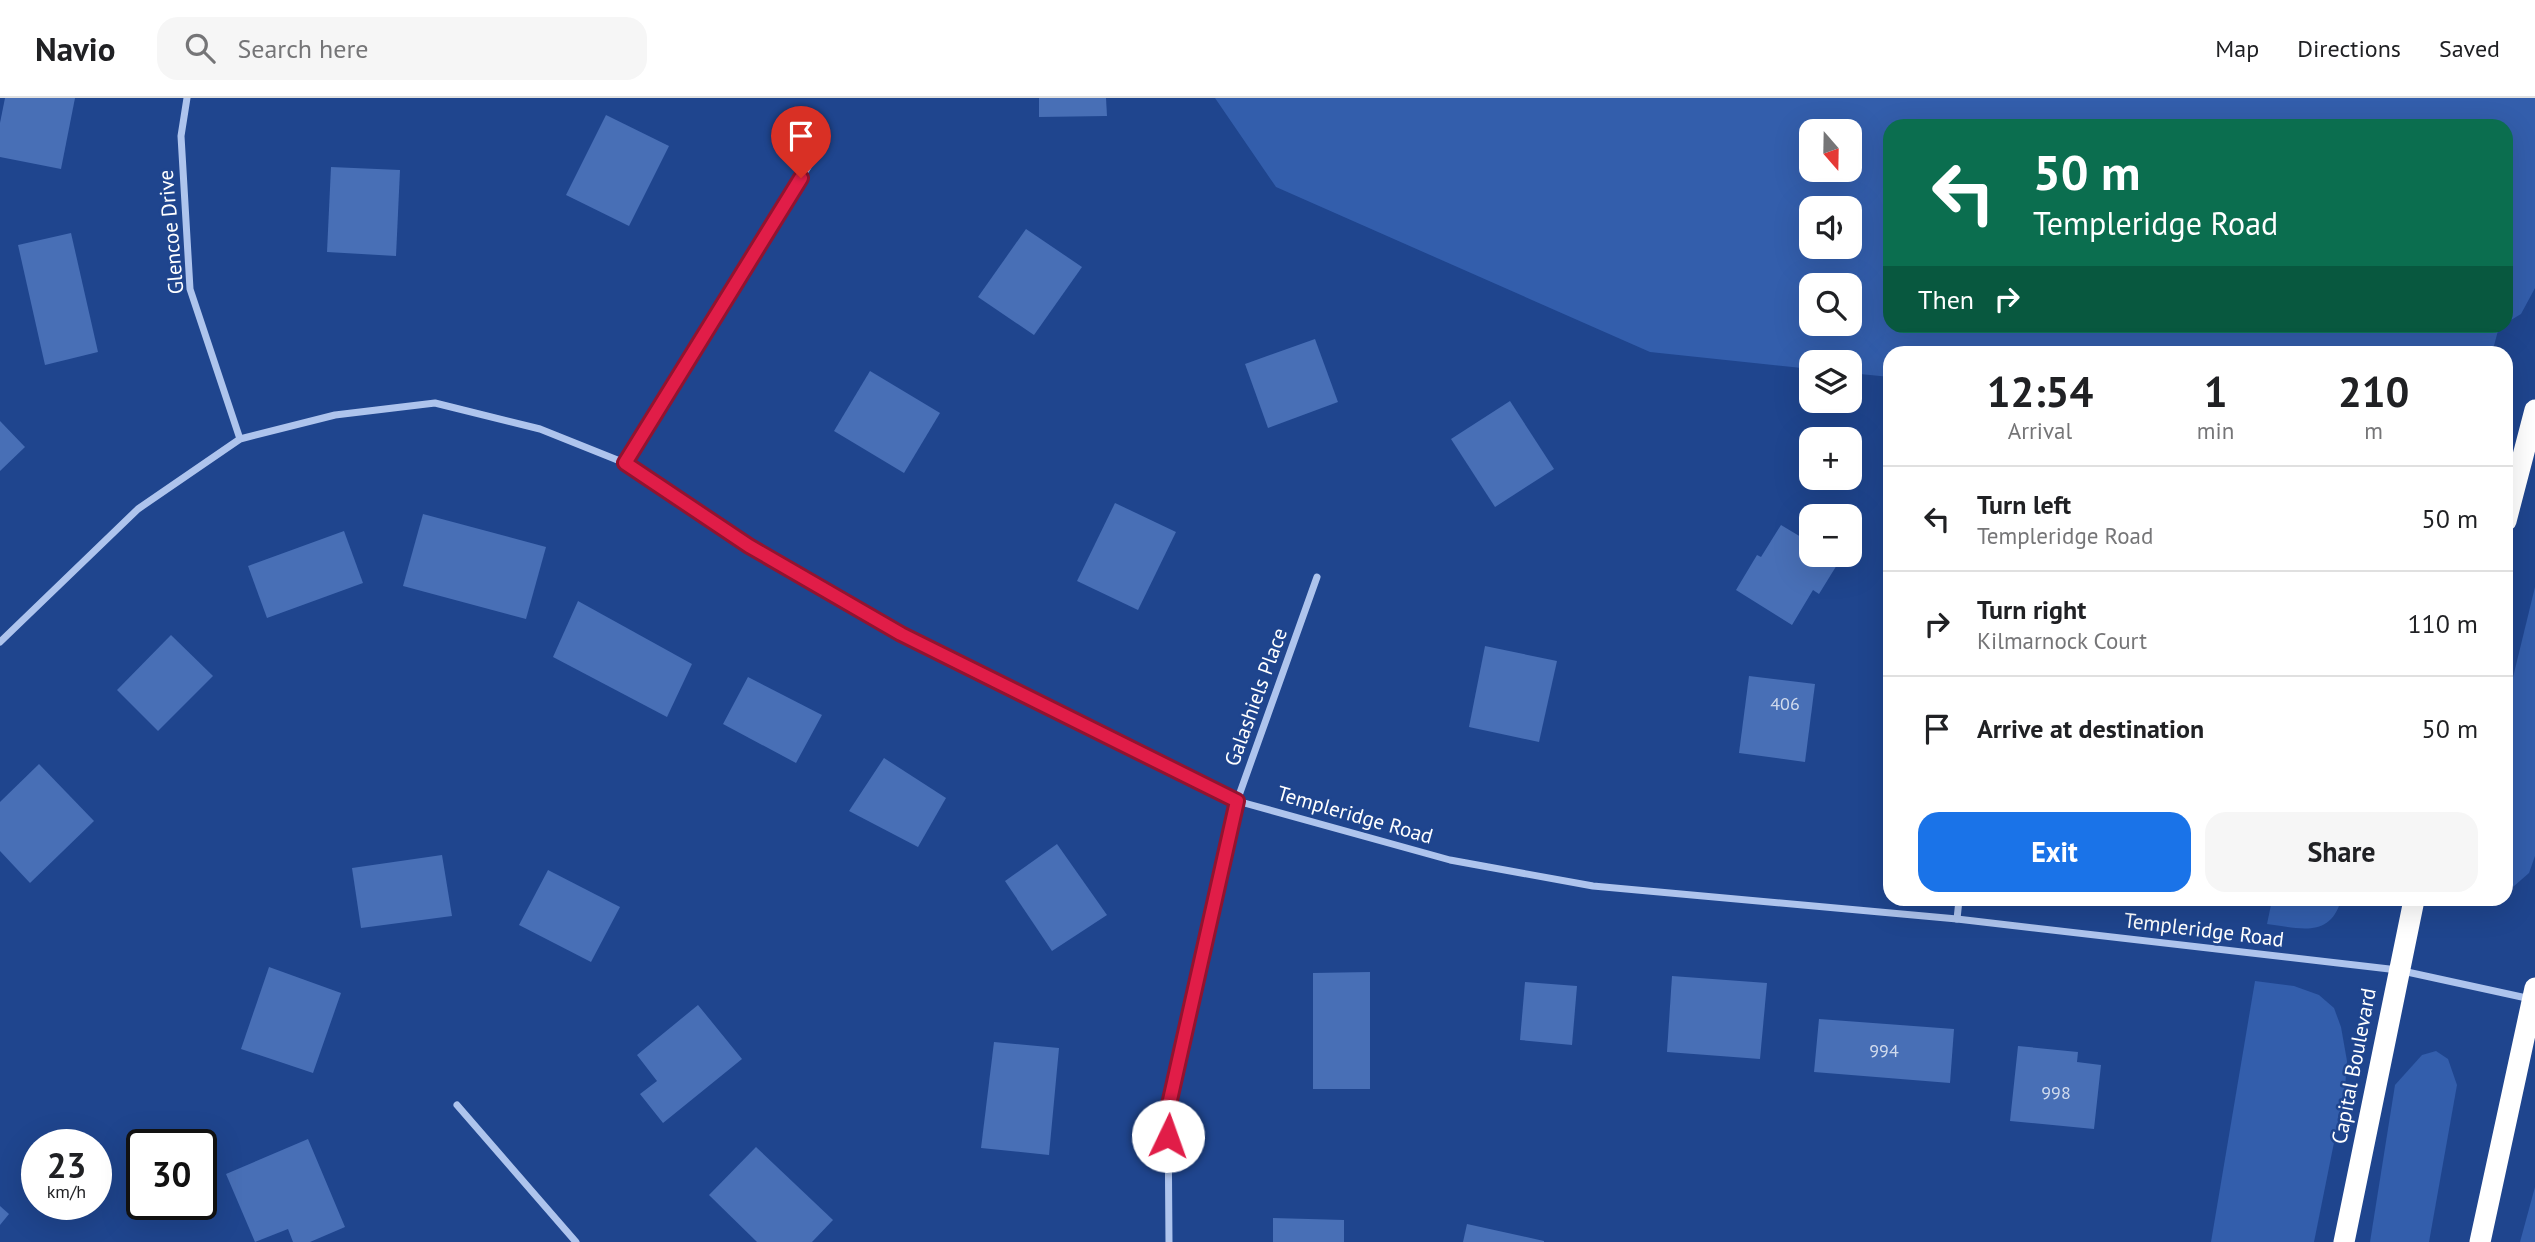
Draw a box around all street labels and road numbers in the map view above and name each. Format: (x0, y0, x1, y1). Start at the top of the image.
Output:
street label: Glencoe Drive (152, 169, 189, 295)
street label: Galashiels Place (1218, 624, 1293, 770)
street label: Templeridge Road (1274, 779, 1436, 850)
street label: Templeridge Road (2123, 906, 2286, 953)
street label: Capital Boulevard (2325, 986, 2382, 1146)

